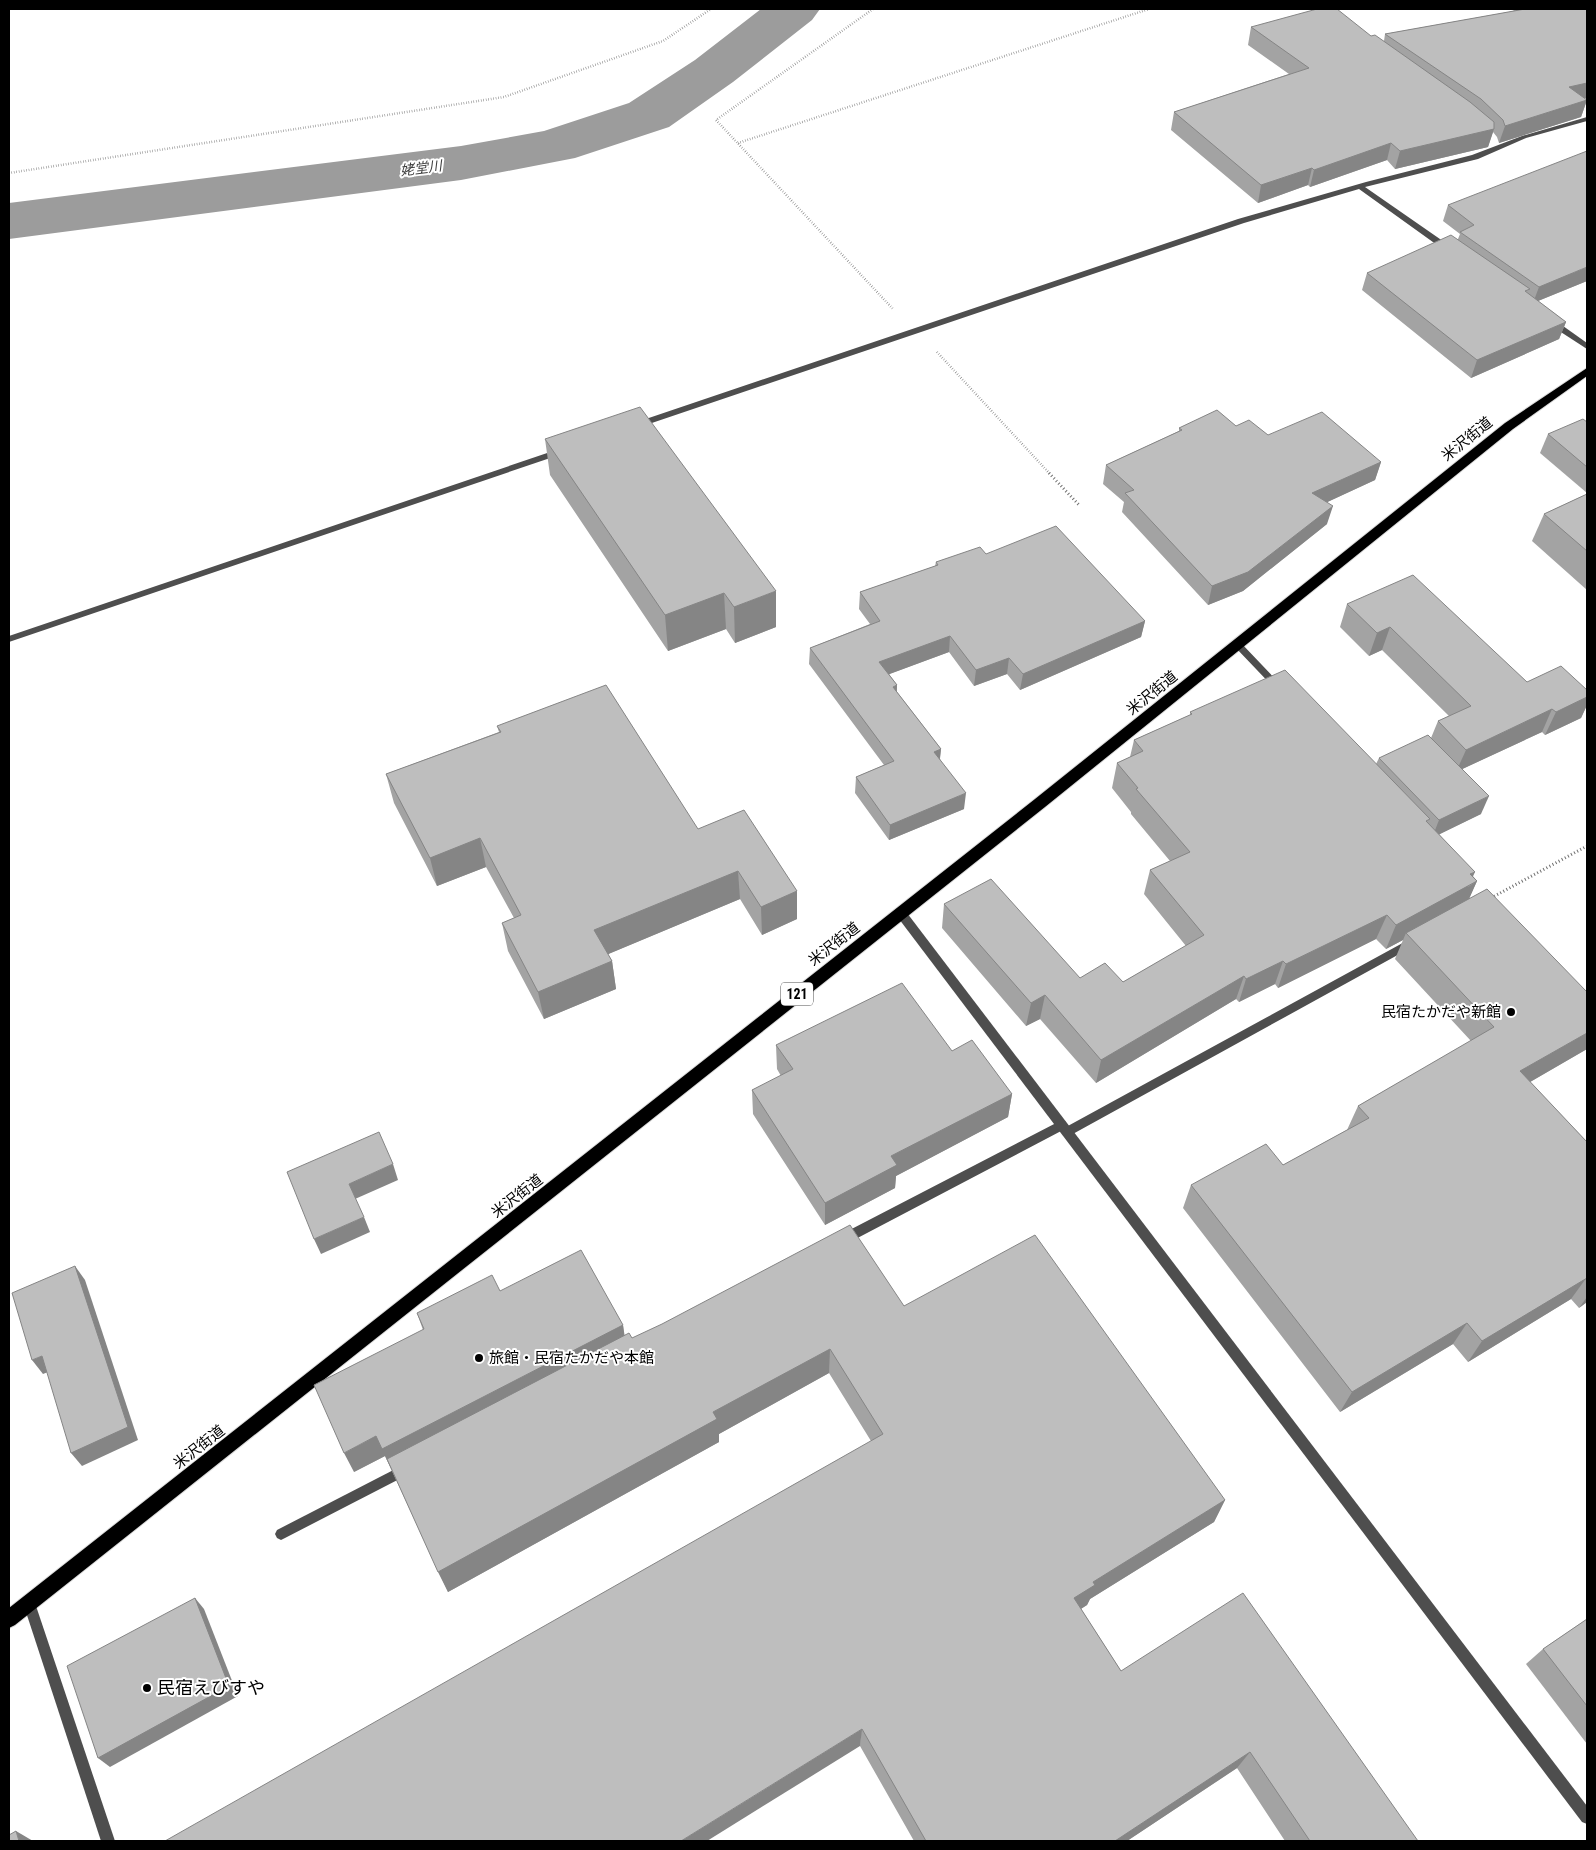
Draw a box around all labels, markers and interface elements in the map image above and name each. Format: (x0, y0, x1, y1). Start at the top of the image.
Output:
water label: 姥堂川 (399, 157, 445, 178)
street label: 米沢街道 (1438, 413, 1496, 465)
street label: 米沢街道 (1123, 667, 1181, 719)
street label: 米沢街道 (805, 918, 863, 970)
road number: 121 (781, 982, 813, 1006)
place label: 民宿たかだや新館 (1381, 1003, 1501, 1021)
marker: 民宿たかだや新館 (1505, 1006, 1517, 1018)
street label: 米沢街道 (488, 1170, 546, 1222)
place label: 旅館・民宿たかだや本館 (489, 1349, 654, 1367)
marker: 旅館・民宿たかだや本館 (473, 1352, 485, 1364)
street label: 米沢街道 (170, 1421, 228, 1473)
place label: 民宿えびすや (157, 1677, 265, 1698)
marker: 民宿えびすや (141, 1682, 153, 1694)

